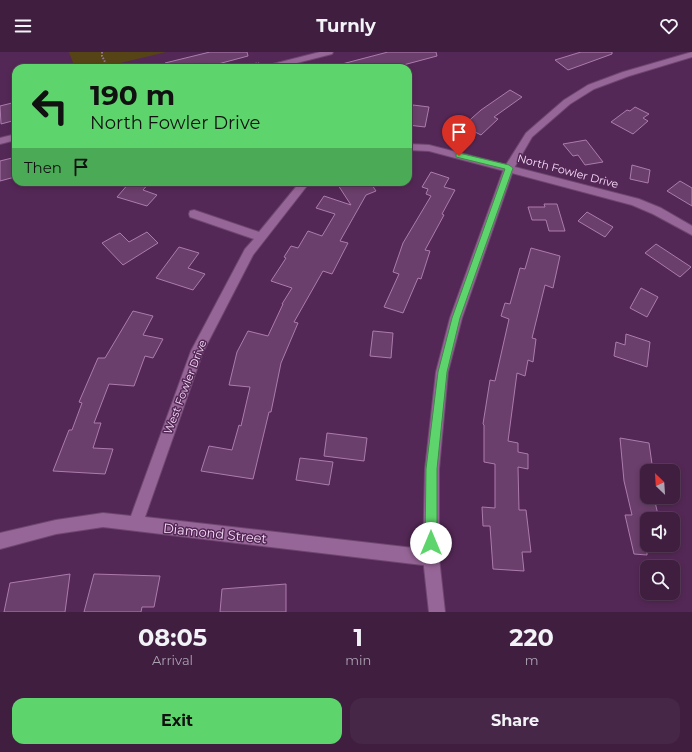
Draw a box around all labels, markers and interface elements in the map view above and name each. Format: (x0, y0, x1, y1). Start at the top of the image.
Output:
icon: menu (12, 15, 34, 37)
text: Turnly (316, 15, 376, 37)
icon: heart (658, 15, 680, 37)
text: 190 m (90, 78, 175, 112)
icon: left (24, 80, 76, 132)
text: North Fowler Drive (90, 112, 260, 134)
pin (442, 115, 476, 156)
icon: arrive (448, 121, 470, 143)
street label: North Fowler Drive (516, 151, 620, 191)
icon: arrive (70, 156, 92, 178)
text: Then (24, 158, 62, 177)
street label: West Fowler Drive (161, 338, 210, 436)
north arrow (640, 464, 680, 504)
map controls (640, 464, 680, 600)
button: sound (640, 512, 680, 552)
street label: Diamond Street (162, 520, 268, 546)
position arrow (410, 522, 452, 564)
button: search (640, 560, 680, 600)
text: 08:05 (138, 623, 207, 652)
text: 1 (353, 623, 363, 652)
text: 220 (509, 623, 554, 652)
text: Arrival (152, 652, 193, 668)
text: min (345, 652, 371, 668)
text: m (525, 652, 538, 668)
button: Exit (12, 698, 342, 744)
button: Share (350, 698, 680, 744)

